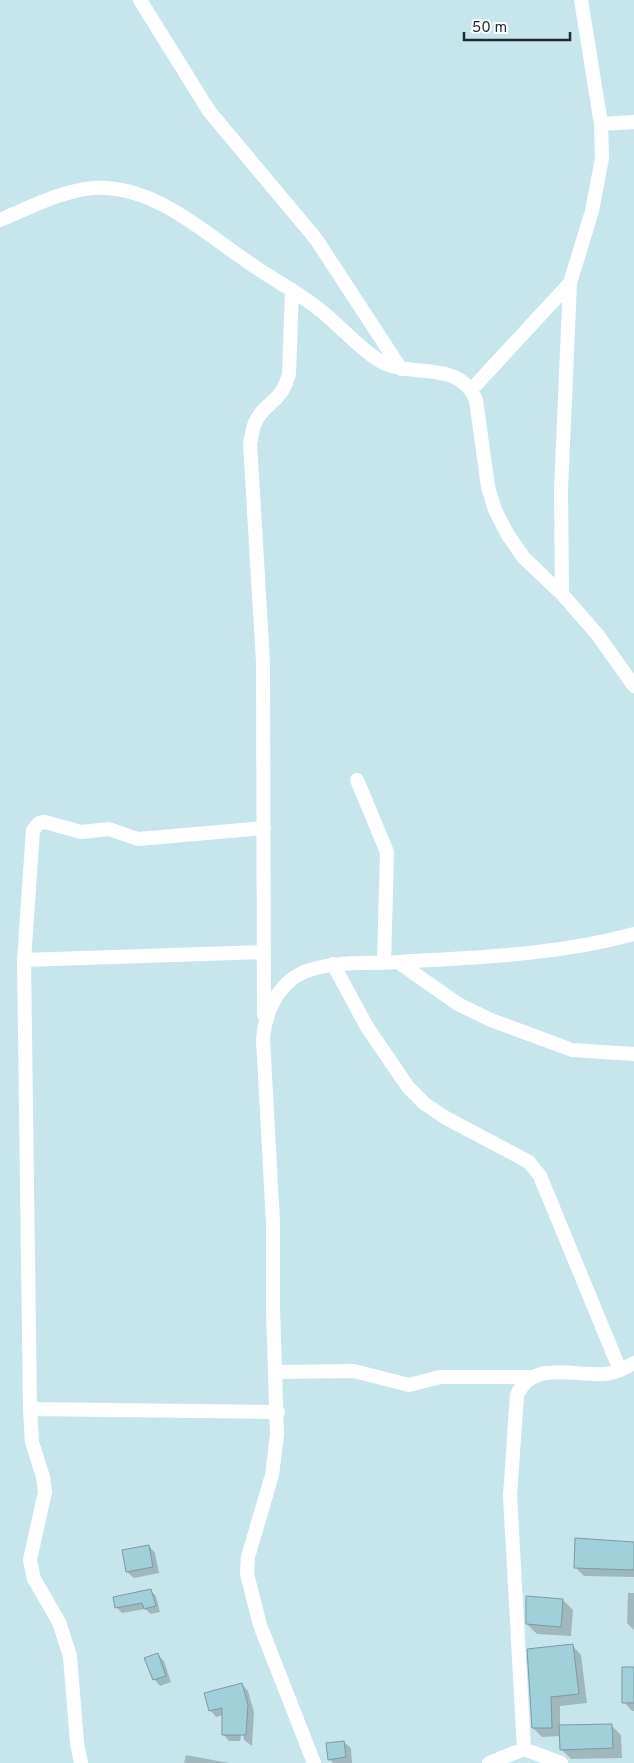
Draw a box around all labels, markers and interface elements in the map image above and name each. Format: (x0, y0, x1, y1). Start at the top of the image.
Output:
scale bar (464, 10, 570, 42)
text: 50 m (472, 19, 507, 38)

